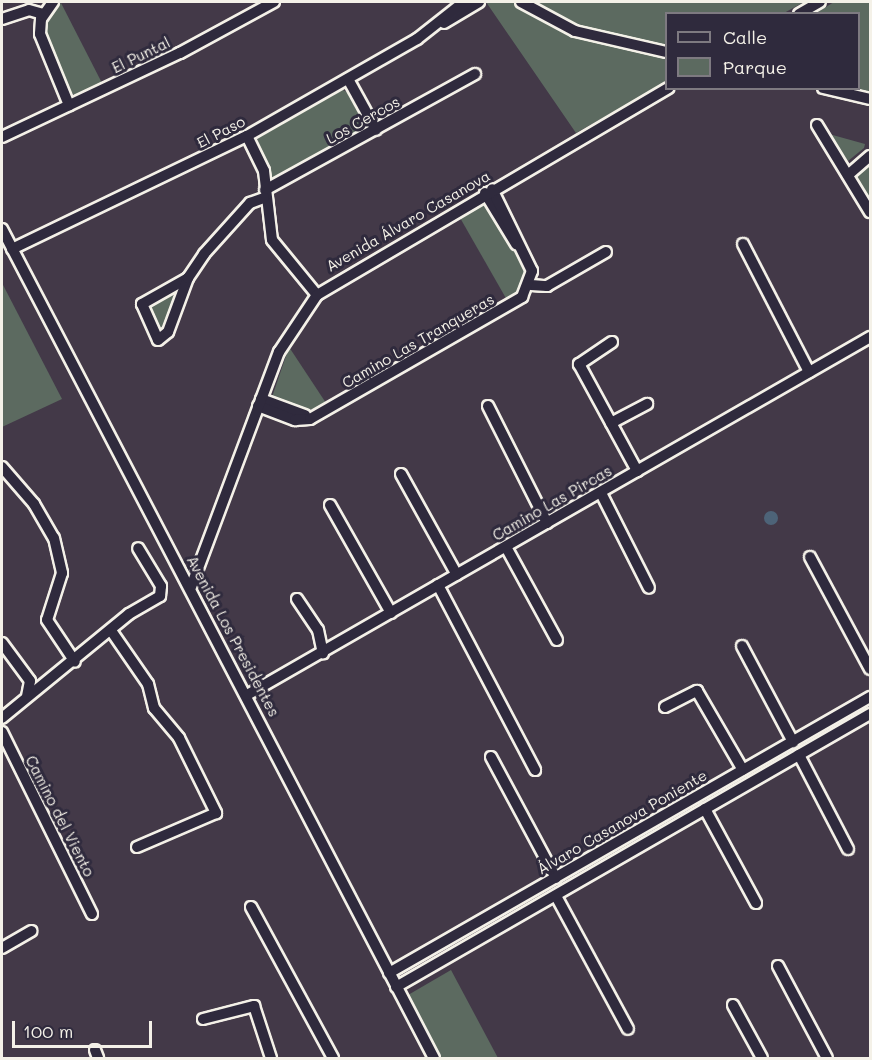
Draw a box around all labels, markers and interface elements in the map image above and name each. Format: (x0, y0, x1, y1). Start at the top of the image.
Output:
legend (665, 12, 860, 90)
text: Calle (723, 25, 767, 49)
street label: El Puntal (109, 33, 173, 77)
text: Parque (723, 55, 787, 79)
street label: Los Cercos (323, 92, 403, 148)
street label: El Paso (194, 112, 248, 152)
street label: Avenida Álvaro Casanova (323, 167, 493, 275)
street label: Camino Las Tranqueras (339, 290, 497, 392)
street label: Camino Las Pircas (489, 462, 615, 544)
street label: Avenida Los Presidentes (183, 552, 283, 720)
street label: Camino del Viento (22, 753, 98, 879)
street label: Álvaro Casanova Poniente (534, 766, 710, 878)
scale bar (15, 1009, 154, 1047)
text: 100 m (23, 1019, 73, 1043)

